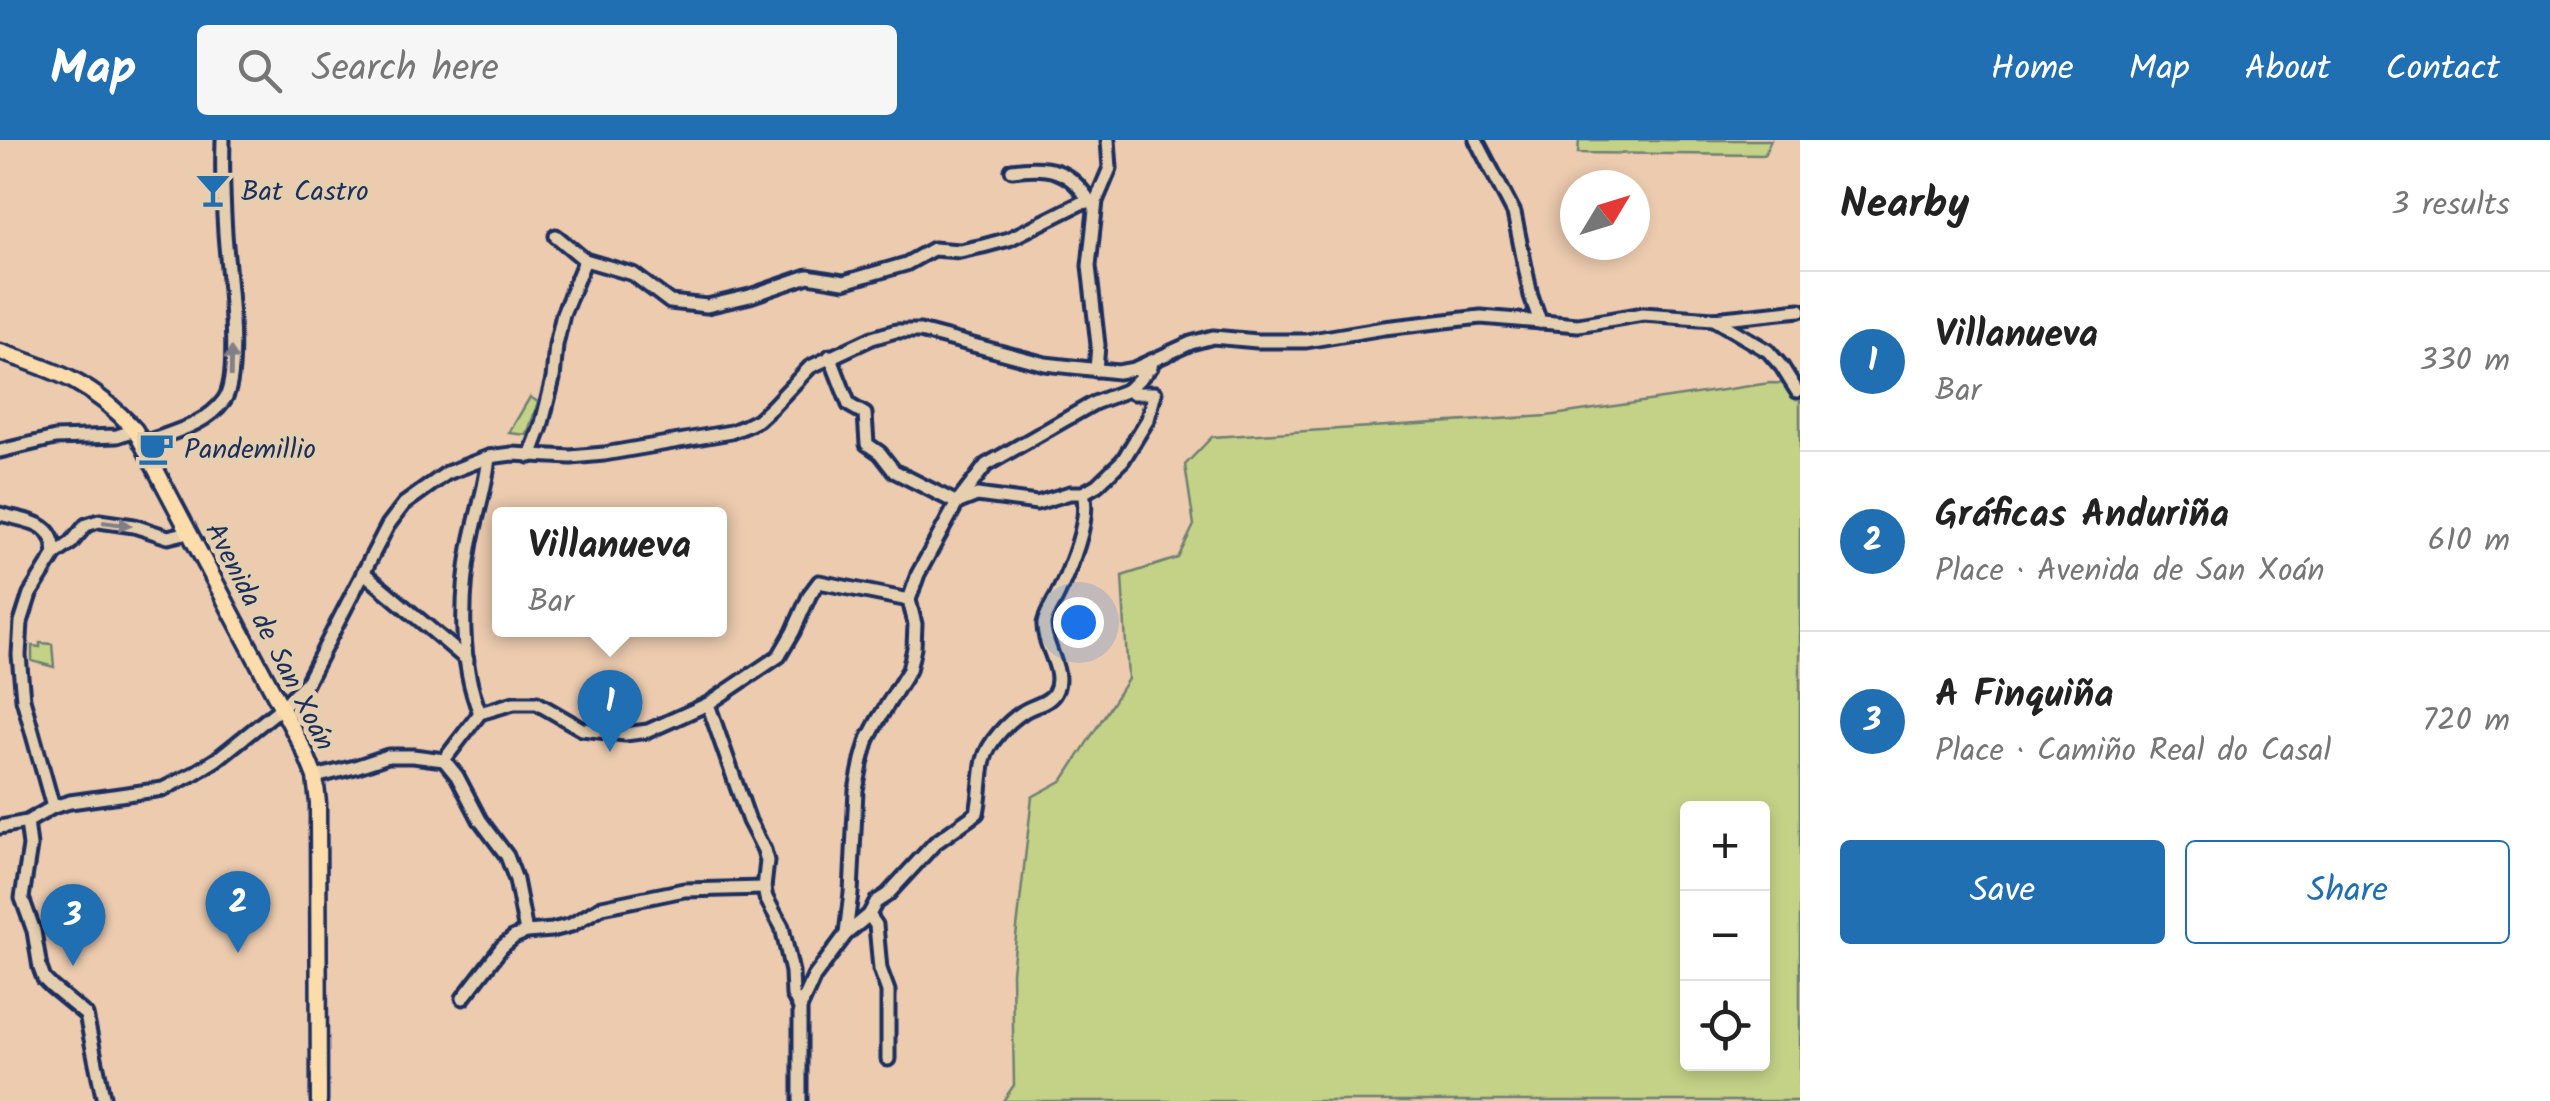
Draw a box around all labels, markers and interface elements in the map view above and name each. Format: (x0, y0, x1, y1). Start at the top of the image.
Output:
search box (197, 25, 897, 115)
text: Map (50, 32, 137, 108)
text: Search here (312, 40, 499, 100)
text: Home (1991, 42, 2074, 98)
text: Map (2129, 42, 2190, 98)
text: About (2245, 42, 2330, 98)
text: Contact (2385, 42, 2500, 98)
icon: search (232, 43, 287, 98)
place label: Bat Castro (241, 170, 369, 215)
north arrow (1560, 170, 1650, 260)
bar icon: Bat Castro (194, 171, 232, 209)
text: Nearby (1840, 172, 1969, 239)
text: 3 results (2391, 180, 2510, 231)
text: Villanueva (1935, 306, 2098, 366)
text: 1 (1868, 336, 1877, 387)
text: 330 m (2419, 336, 2510, 387)
one-way arrow (224, 346, 240, 378)
text: Bar (1935, 366, 1981, 417)
place label: Pandemillio (184, 428, 316, 473)
cafe icon: Pandemillio (137, 429, 175, 467)
text: Gráficas Anduriña (1935, 486, 2229, 546)
popup (492, 507, 727, 637)
street label: Avenida de San Xoán (192, 515, 346, 759)
one-way arrow (102, 516, 133, 532)
text: 2 (1863, 516, 1882, 567)
text: 610 m (2428, 516, 2510, 567)
text: Villanueva (528, 517, 691, 577)
text: Place · Avenida de San Xoán (1935, 546, 2325, 597)
text: Bar (528, 577, 574, 628)
your location (1053, 597, 1104, 648)
text: A Finquiña (1935, 666, 2114, 726)
pin: 1 (578, 670, 642, 752)
text: 3 (1864, 696, 1881, 747)
text: 720 m (2422, 696, 2510, 747)
text: Place · Camiño Real do Casal (1935, 726, 2331, 777)
map controls (1680, 801, 1770, 1071)
button: + (1680, 801, 1770, 891)
button: Save (1840, 840, 2165, 944)
button: Share (2185, 840, 2510, 944)
pin: 2 (206, 870, 270, 953)
pin: 3 (40, 884, 106, 966)
button: − (1680, 891, 1770, 981)
button: locate (1680, 981, 1770, 1071)

